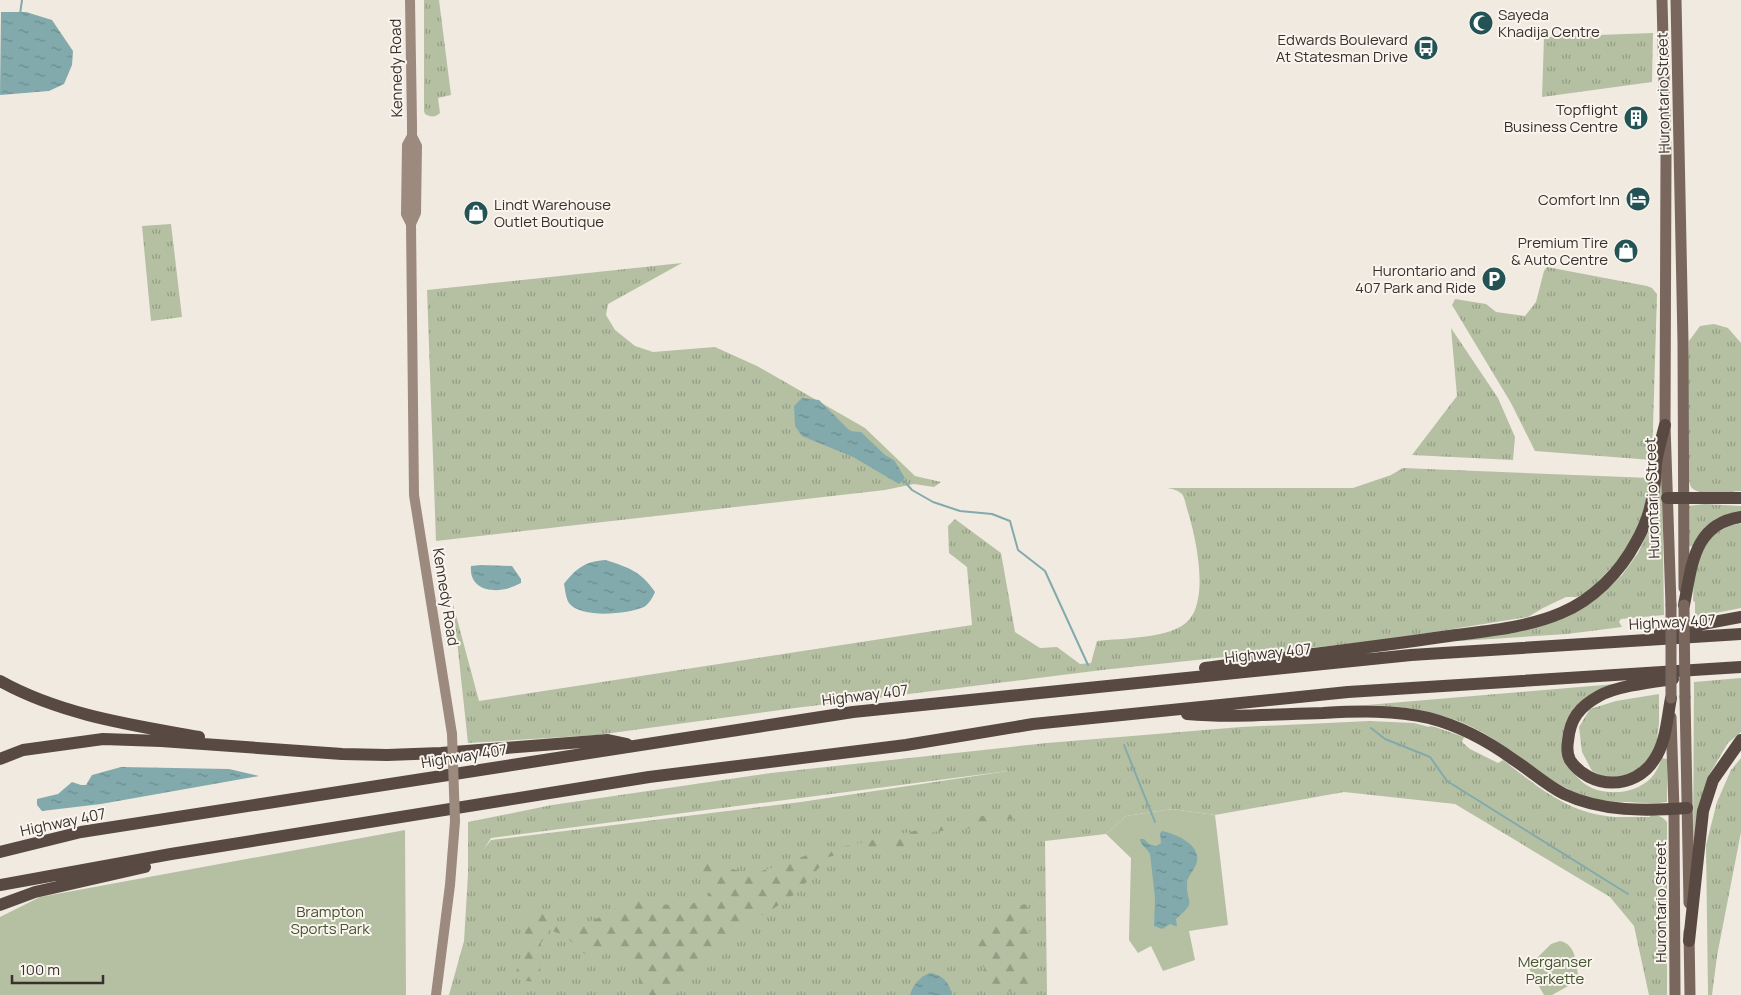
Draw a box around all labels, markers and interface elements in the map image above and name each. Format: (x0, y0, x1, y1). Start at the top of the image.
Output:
place label: Sayeda Khadija Centre (1498, 4, 1600, 42)
mosque icon: Sayeda Khadija Centre (1468, 10, 1494, 36)
street label: Kennedy Road (385, 18, 407, 118)
place label: Edwards Boulevard At Statesman Drive (1276, 29, 1408, 67)
street label: Hurontario Street (1651, 32, 1675, 154)
bus stop icon: Edwards Boulevard At Statesman Drive (1413, 35, 1439, 61)
place label: Topflight Business Centre (1504, 99, 1618, 137)
building icon: Topflight Business Centre (1623, 105, 1649, 131)
hotel icon: Comfort Inn (1625, 186, 1651, 212)
place label: Comfort Inn (1538, 189, 1620, 210)
place label: Lindt Warehouse Outlet Boutique (494, 194, 611, 232)
shop icon: Lindt Warehouse Outlet Boutique (463, 200, 489, 226)
place label: Premium Tire & Auto Centre (1511, 232, 1608, 270)
shop icon: Premium Tire & Auto Centre (1613, 238, 1639, 264)
place label: Hurontario and 407 Park and Ride (1355, 260, 1476, 298)
parking icon: Hurontario and 407 Park and Ride (1481, 266, 1507, 292)
street label: Hurontario Street (1639, 437, 1665, 559)
street label: Kennedy Road (428, 547, 464, 647)
street label: Highway 407 (1628, 609, 1716, 635)
street label: Highway 407 (1224, 638, 1312, 668)
street label: Highway 407 (821, 679, 909, 711)
street label: Highway 407 (419, 739, 509, 773)
street label: Highway 407 (18, 803, 108, 841)
street label: Hurontario Street (1650, 841, 1671, 963)
park label: Brampton Sports Park (290, 901, 370, 939)
park label: Merganser Parkette (1518, 951, 1593, 989)
scale bar (12, 952, 104, 984)
text: 100 m (20, 959, 60, 980)

